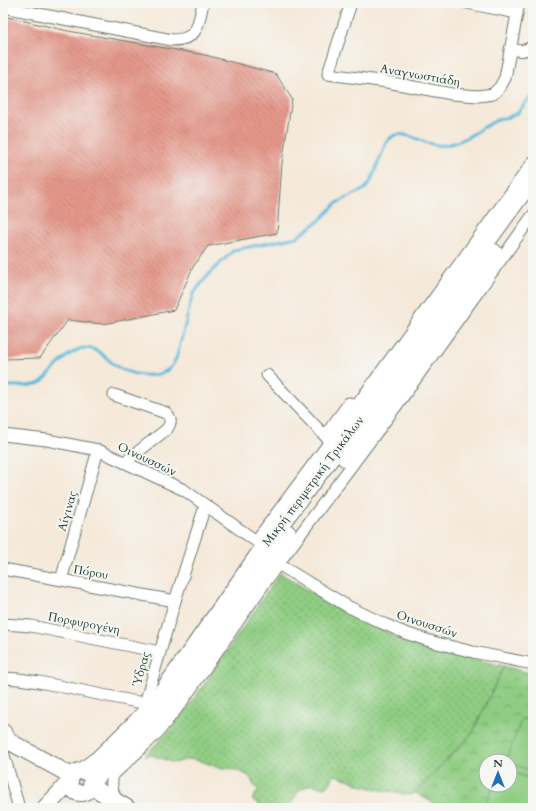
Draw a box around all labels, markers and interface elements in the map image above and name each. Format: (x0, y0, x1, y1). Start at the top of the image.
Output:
street label: Αναγνωστιάδη (379, 60, 461, 91)
street label: Μικρή περιμετρική Τρικάλων (259, 413, 367, 549)
street label: Οινουσσών (115, 438, 179, 480)
street label: Αίγινας (54, 489, 81, 533)
street label: Πόρου (72, 561, 110, 583)
street label: Οινουσσών (395, 607, 459, 641)
street label: Πορφυρογένη (46, 608, 121, 639)
street label: Ύδρας (128, 650, 154, 689)
north arrow (478, 753, 518, 793)
text: N (493, 756, 503, 771)

